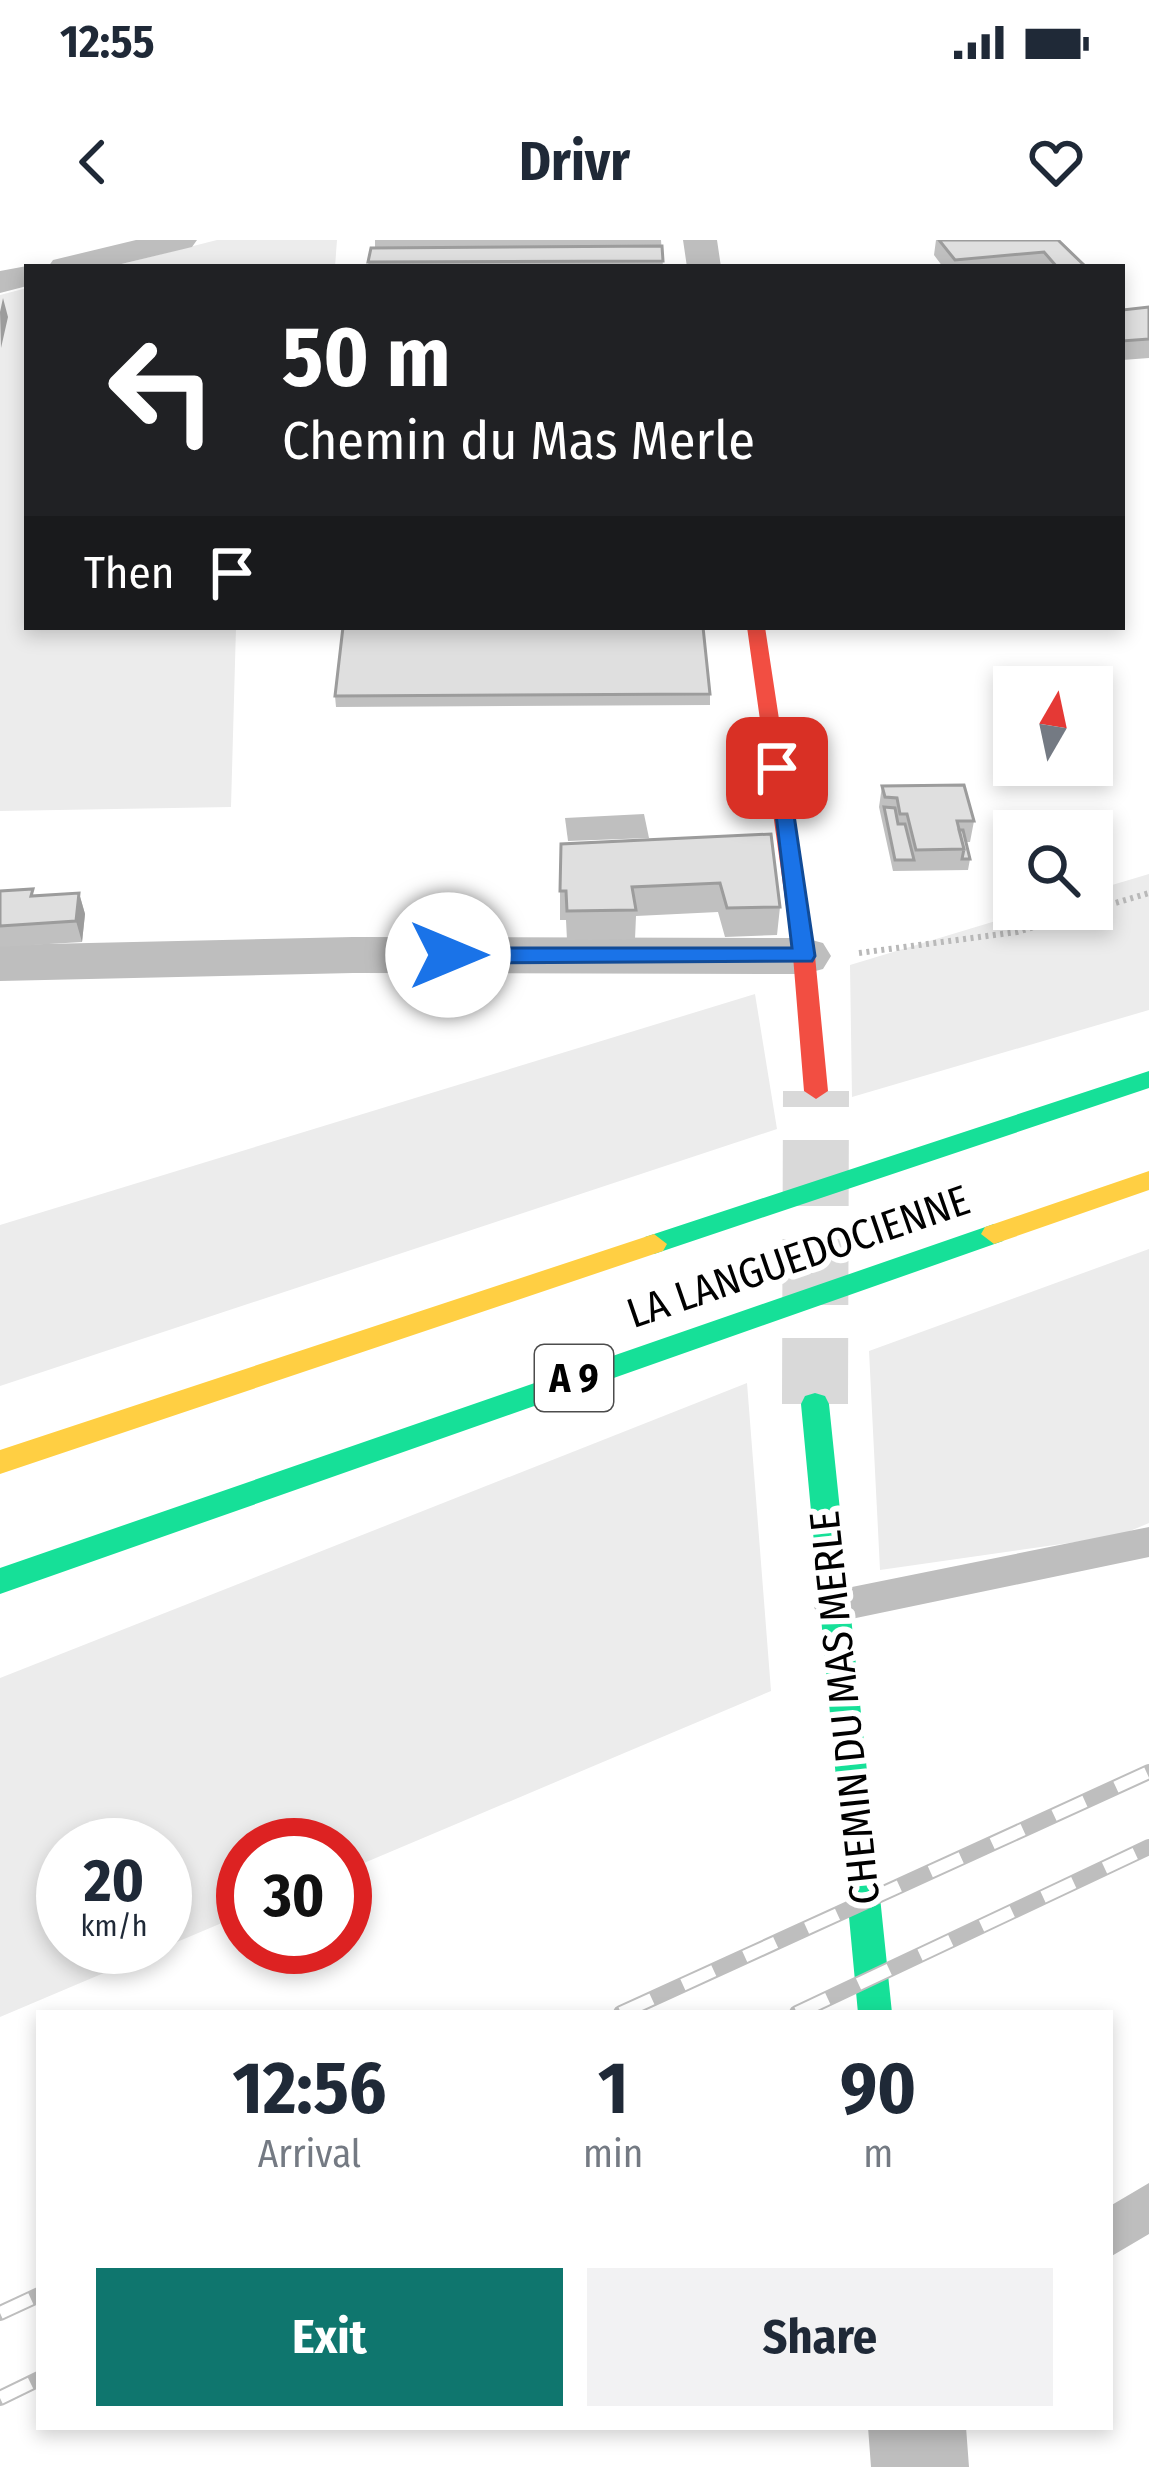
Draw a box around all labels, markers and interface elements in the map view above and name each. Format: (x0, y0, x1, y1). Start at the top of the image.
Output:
text: 12:55 (60, 15, 155, 69)
icon: back (60, 129, 126, 195)
icon: heart (1023, 129, 1089, 195)
text: Drivr (519, 130, 630, 194)
text: 50 m (282, 307, 451, 408)
icon: left (84, 312, 240, 468)
text: Chemin du Mas Merle (282, 409, 755, 473)
icon: arrive (199, 540, 265, 606)
text: Then (84, 546, 175, 600)
north arrow (993, 666, 1113, 786)
map controls (993, 666, 1113, 930)
pin (726, 717, 828, 819)
icon: arrive (744, 735, 810, 801)
button: search (993, 810, 1113, 930)
position arrow (385, 892, 511, 1018)
street label: LA LANGUEDOCIENNE (621, 1175, 976, 1339)
road number: A 9 (535, 1345, 613, 1411)
street label: CHEMIN DU MAS MERLE (799, 1509, 891, 1907)
speed limit sign: 30 (216, 1818, 372, 1974)
text: 20 (84, 1845, 144, 1917)
text: km/h (81, 1908, 147, 1944)
text: 12:56 (233, 2046, 386, 2132)
text: 1 (598, 2046, 628, 2132)
text: 90 (840, 2046, 916, 2132)
text: Arrival (258, 2131, 361, 2177)
text: min (583, 2131, 643, 2177)
text: m (863, 2131, 893, 2177)
button: Exit (96, 2268, 563, 2406)
button: Share (587, 2268, 1053, 2406)

